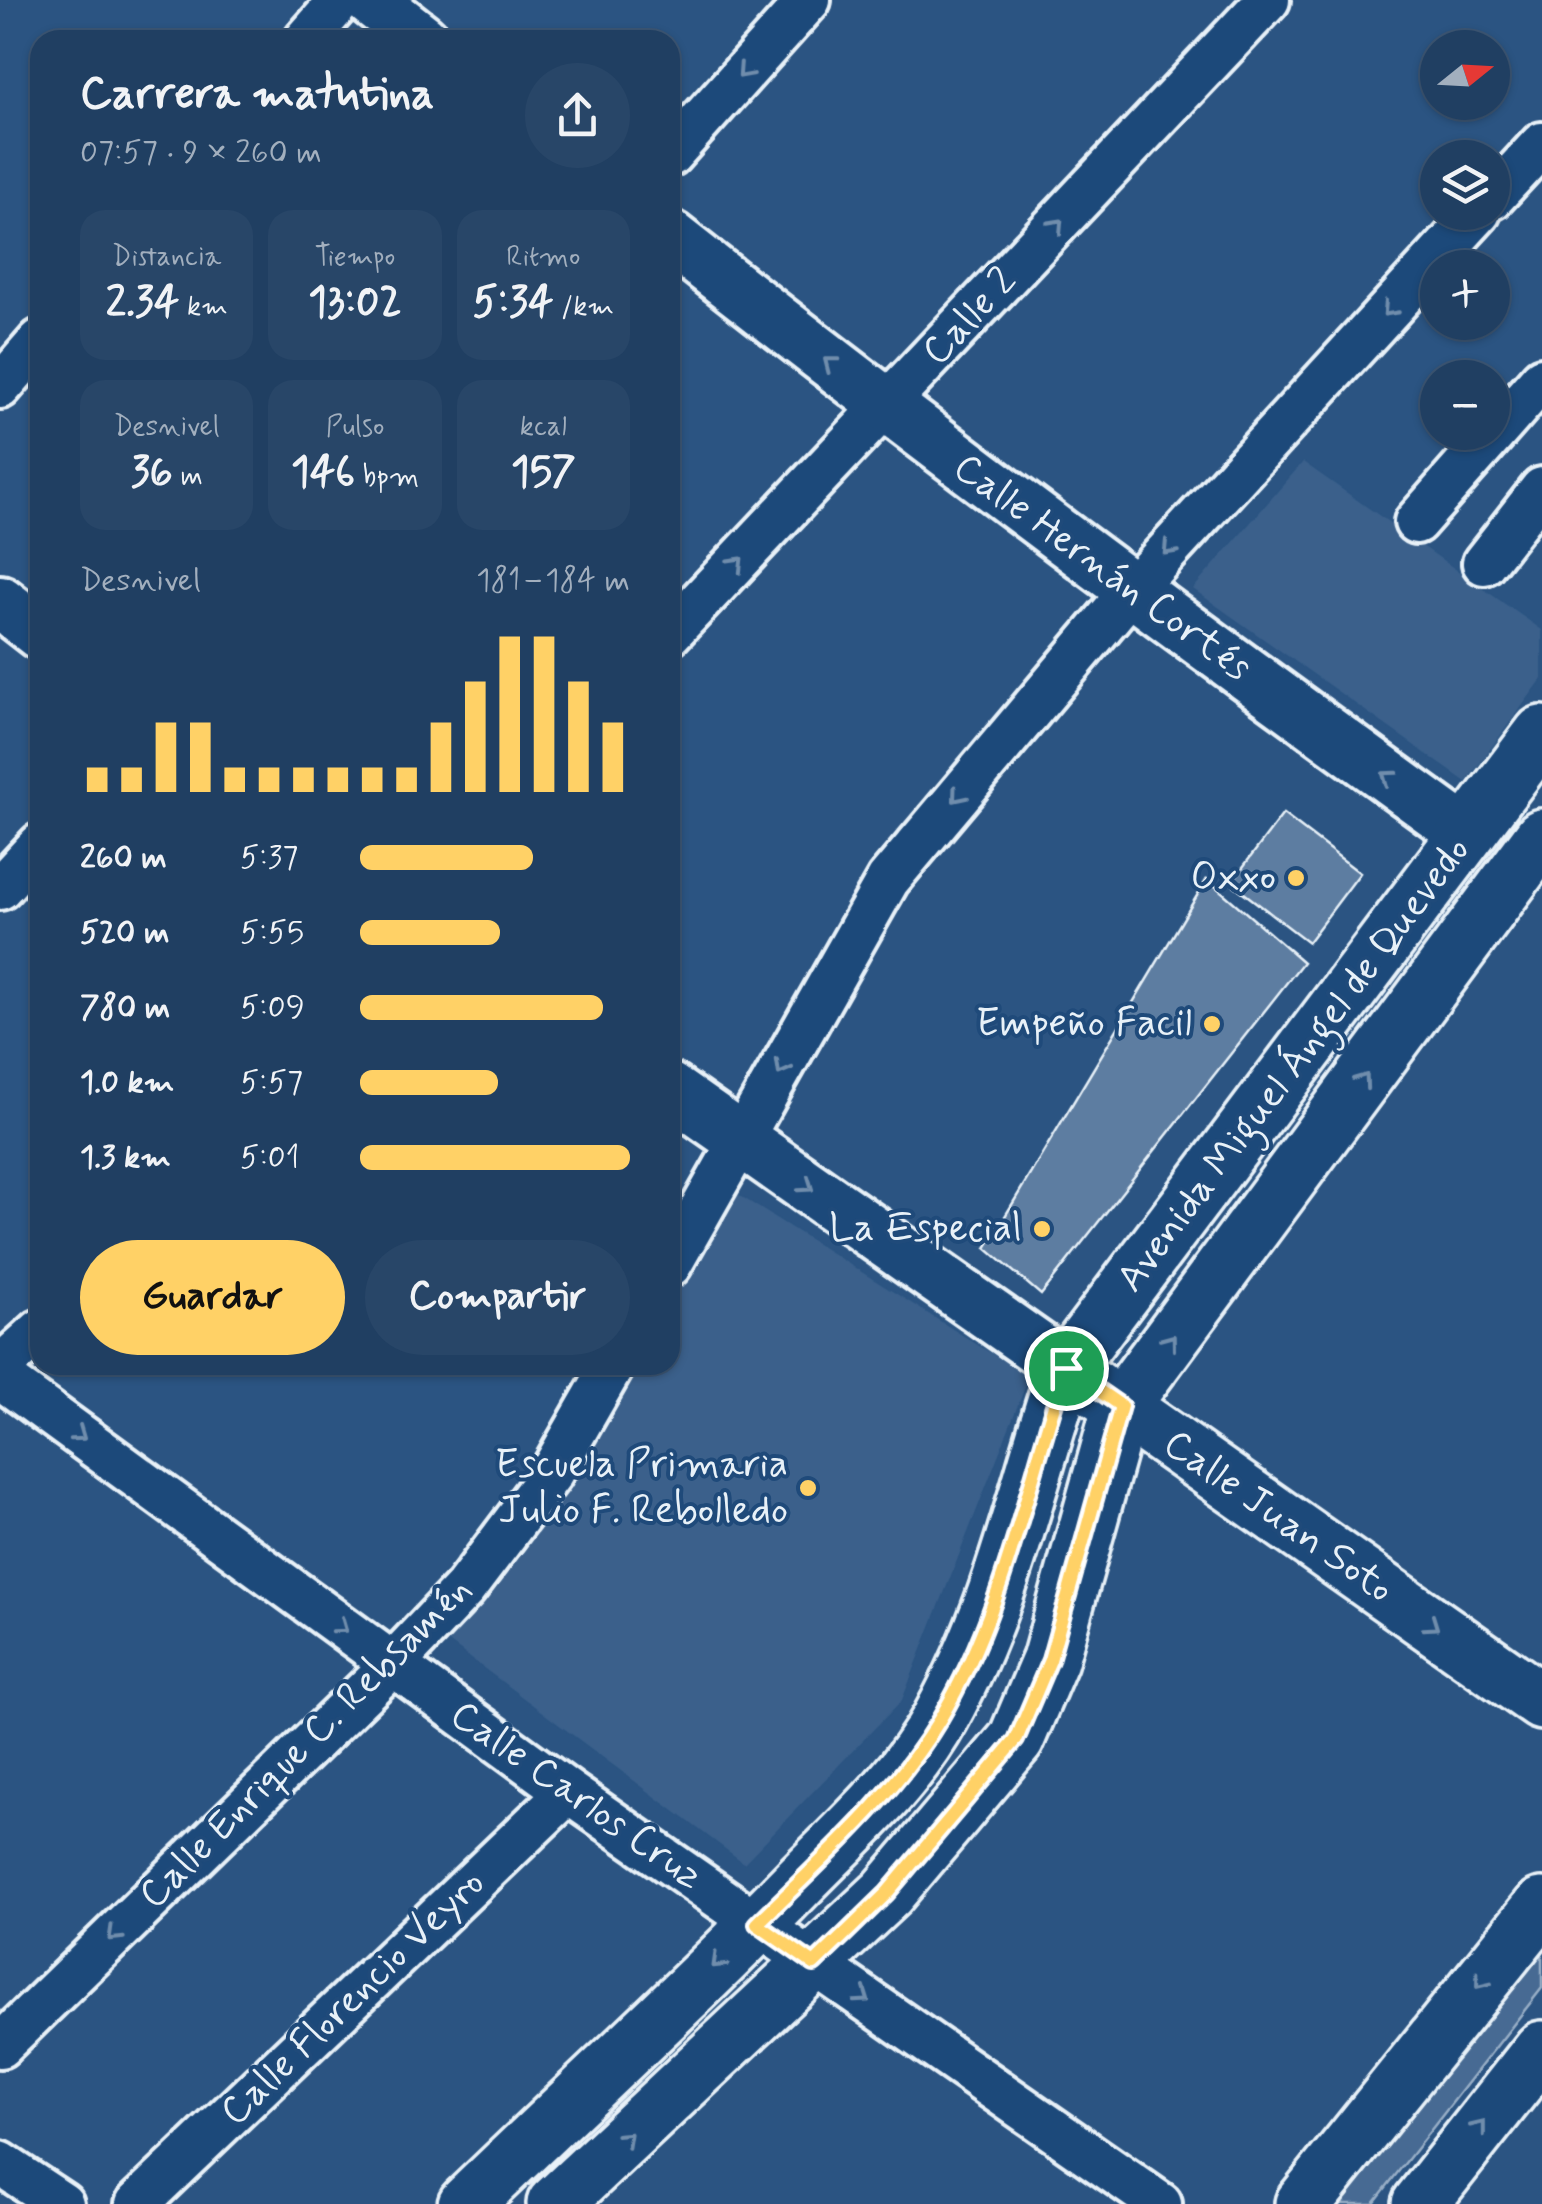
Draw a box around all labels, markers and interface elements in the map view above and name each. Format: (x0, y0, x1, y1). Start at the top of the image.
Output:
north arrow (1420, 30, 1510, 120)
map controls (1420, 30, 1510, 450)
one-way arrow (738, 61, 756, 79)
button: share (525, 63, 630, 168)
text: Carrera matutina (80, 65, 434, 124)
text: 07:57 · 9 × 260 m (80, 132, 322, 174)
button: layers (1420, 140, 1510, 230)
one-way arrow (1045, 218, 1063, 237)
text: Distancia (112, 239, 221, 276)
text: Tiempo (315, 239, 395, 276)
text: Ritmo (506, 239, 580, 276)
button: + (1420, 250, 1510, 340)
street label: Calle 2 (911, 257, 1029, 377)
text: 2.34 (106, 276, 179, 331)
text: 13:02 (308, 276, 402, 331)
text: 5:34 (473, 276, 553, 331)
text: km (179, 289, 228, 326)
text: /km (553, 289, 614, 326)
one-way arrow (1383, 298, 1401, 317)
one-way arrow (823, 358, 841, 375)
button: − (1420, 360, 1510, 450)
text: Desnivel (114, 409, 219, 446)
text: Pulso (326, 409, 384, 446)
text: kcal (520, 409, 567, 446)
street label: Calle Hernán Cortés (942, 442, 1262, 694)
text: 36 (131, 446, 173, 501)
text: 146 (291, 446, 355, 501)
text: 157 (511, 446, 576, 501)
text: m (173, 459, 203, 496)
text: bpm (355, 459, 419, 496)
one-way arrow (1163, 537, 1181, 556)
one-way arrow (725, 556, 743, 574)
text: Desnivel (80, 560, 201, 602)
text: 181–184 m (476, 560, 630, 602)
one-way arrow (1381, 771, 1399, 788)
one-way arrow (952, 785, 970, 803)
street label: Avenida Miguel Ángel de Quevedo (1105, 827, 1486, 1306)
text: 260 m (80, 837, 167, 879)
text: 5:37 (240, 837, 298, 879)
place label: Oxxo (1190, 852, 1276, 904)
marker: Oxxo (1285, 867, 1307, 889)
text: 520 m (80, 912, 169, 954)
text: 5:55 (240, 912, 304, 954)
text: 780 m (80, 987, 170, 1029)
text: 5:09 (240, 987, 305, 1029)
place label: Empeño Facil (976, 998, 1192, 1050)
marker: Empeño Facil (1201, 1013, 1223, 1035)
one-way arrow (775, 1057, 795, 1075)
text: 1.0 km (80, 1062, 174, 1104)
text: 5:57 (240, 1062, 303, 1104)
one-way arrow (1352, 1073, 1369, 1091)
text: 1.3 km (80, 1137, 171, 1179)
text: 5:01 (240, 1137, 299, 1179)
one-way arrow (796, 1174, 814, 1192)
place label: La Especial (829, 1203, 1022, 1255)
marker: La Especial (1031, 1218, 1053, 1240)
button: Guardar (80, 1240, 345, 1355)
button: Compartir (365, 1240, 630, 1355)
pin (1024, 1326, 1109, 1411)
one-way arrow (1159, 1334, 1176, 1352)
icon: arrive (1039, 1341, 1094, 1396)
street label: Calle Juan Soto (1153, 1418, 1403, 1616)
one-way arrow (68, 1423, 86, 1440)
place label: Escuela Primaria Julio F. Rebolledo (495, 1439, 788, 1537)
marker: Escuela Primaria Julio F. Rebolledo (797, 1477, 819, 1499)
street label: Calle Enrique C. Rebsamén (128, 1565, 484, 1921)
one-way arrow (1421, 1613, 1440, 1631)
one-way arrow (330, 1615, 348, 1632)
street label: Calle Carlos Cruz (439, 1689, 713, 1903)
street label: Calle Florencio Veyro (210, 1858, 496, 2138)
one-way arrow (107, 1924, 125, 1942)
one-way arrow (711, 1950, 729, 1968)
one-way arrow (1475, 1971, 1493, 1989)
one-way arrow (851, 1985, 870, 2003)
one-way arrow (1468, 2121, 1486, 2139)
one-way arrow (614, 2132, 633, 2150)

